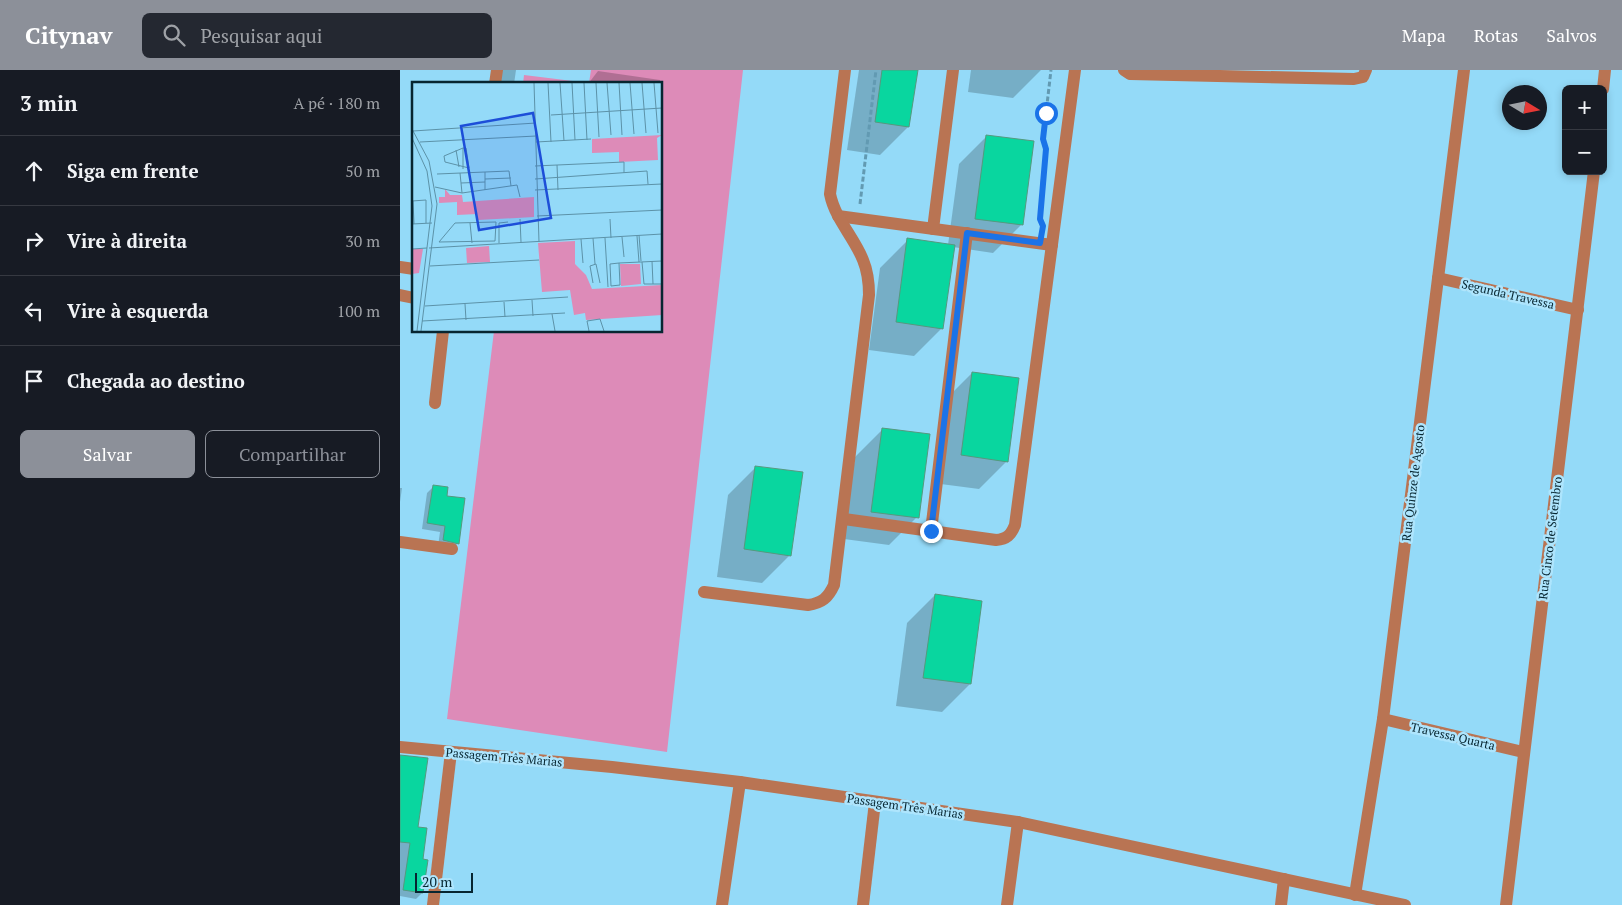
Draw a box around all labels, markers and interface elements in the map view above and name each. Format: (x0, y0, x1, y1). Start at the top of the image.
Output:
search box (142, 13, 492, 58)
text: Citynav (25, 19, 112, 51)
icon: search (160, 21, 188, 49)
text: Pesquisar aqui (200, 23, 322, 48)
text: Mapa (1402, 23, 1446, 47)
text: Rotas (1474, 23, 1518, 47)
text: Salvos (1546, 23, 1597, 47)
inset map (412, 82, 662, 332)
north arrow (1502, 85, 1547, 130)
map controls (1562, 85, 1607, 175)
button: + (1562, 85, 1607, 130)
text: 3 min (20, 89, 77, 117)
text: A pé · 180 m (293, 92, 380, 114)
route start (1035, 102, 1058, 125)
button: − (1562, 130, 1607, 175)
icon: ahead (20, 157, 48, 185)
text: Siga em frente (67, 158, 199, 183)
text: 50 m (345, 160, 380, 182)
icon: right (20, 227, 48, 255)
text: Vire à direita (67, 228, 187, 253)
text: 30 m (345, 230, 380, 252)
street label: Segunda Travessa (1460, 276, 1556, 312)
icon: left (20, 297, 48, 325)
text: Vire à esquerda (67, 298, 209, 323)
text: 100 m (337, 300, 380, 322)
icon: arrive (20, 367, 48, 395)
text: Chegada ao destino (67, 368, 245, 393)
street label: Rua Quinze de Agosto (1398, 424, 1428, 542)
button: Salvar (20, 430, 195, 478)
button: Compartilhar (205, 430, 380, 478)
street label: Rua Cinco de Setembro (1535, 475, 1565, 600)
route end (920, 520, 943, 543)
street label: Travessa Quarta (1409, 719, 1497, 753)
street label: Passagem Três Marias (445, 744, 563, 770)
street label: Passagem Três Marias (846, 790, 964, 822)
scale bar (415, 870, 472, 893)
text: 20 m (422, 872, 452, 891)

